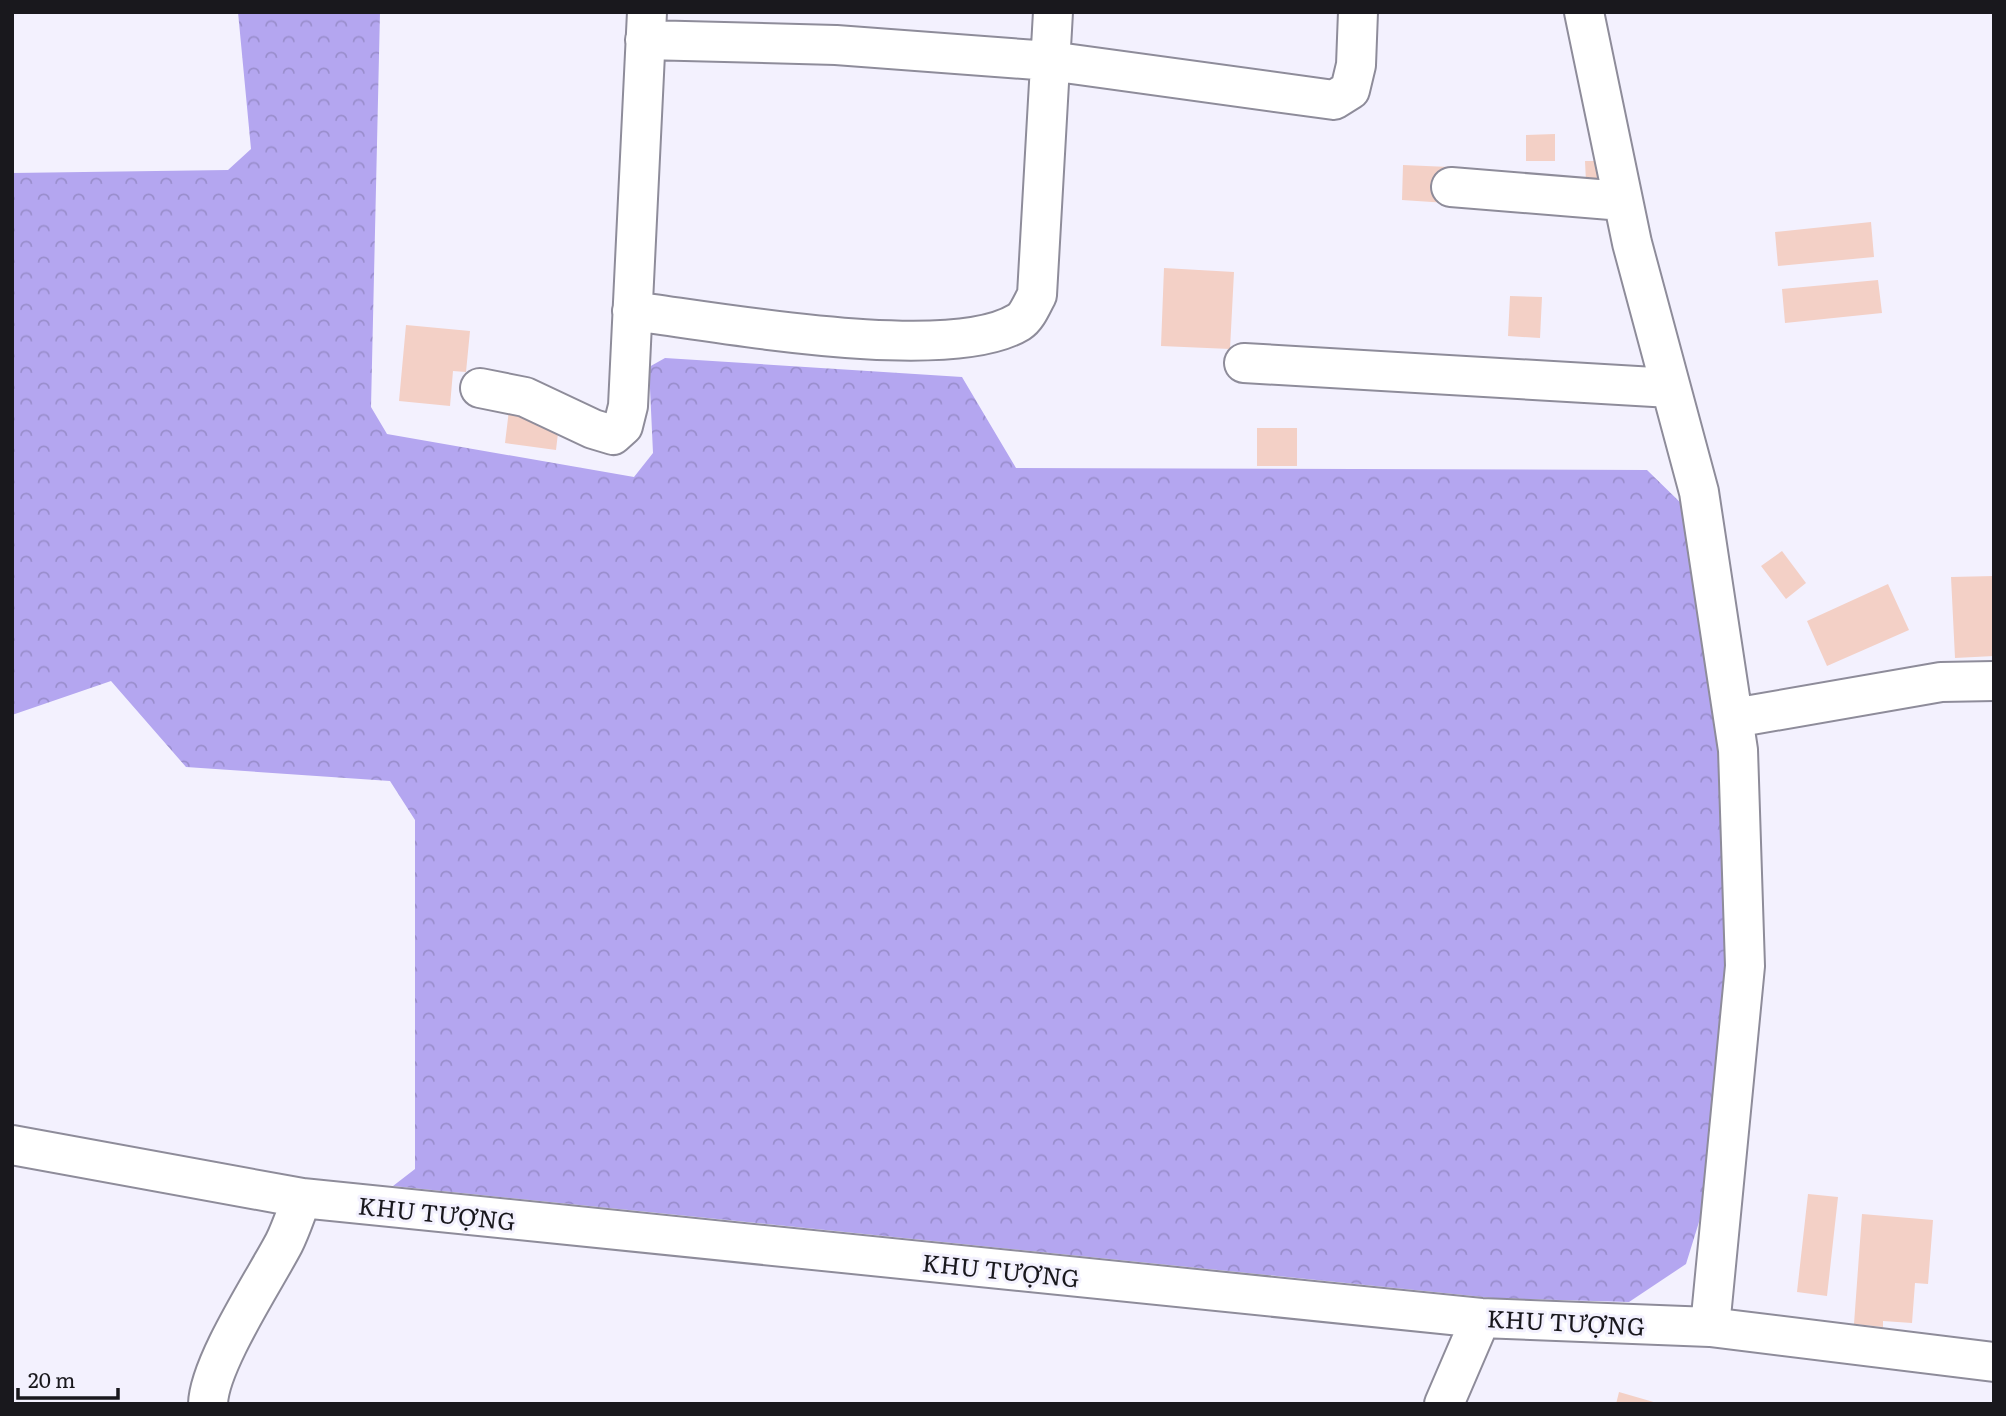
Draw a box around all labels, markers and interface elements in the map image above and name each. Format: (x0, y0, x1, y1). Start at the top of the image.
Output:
street label: KHU TƯỢNG (357, 1186, 517, 1238)
street label: KHU TƯỢNG (921, 1243, 1081, 1295)
street label: KHU TƯỢNG (1486, 1299, 1646, 1343)
scale bar (18, 1356, 117, 1400)
text: 20 m (28, 1363, 75, 1394)

